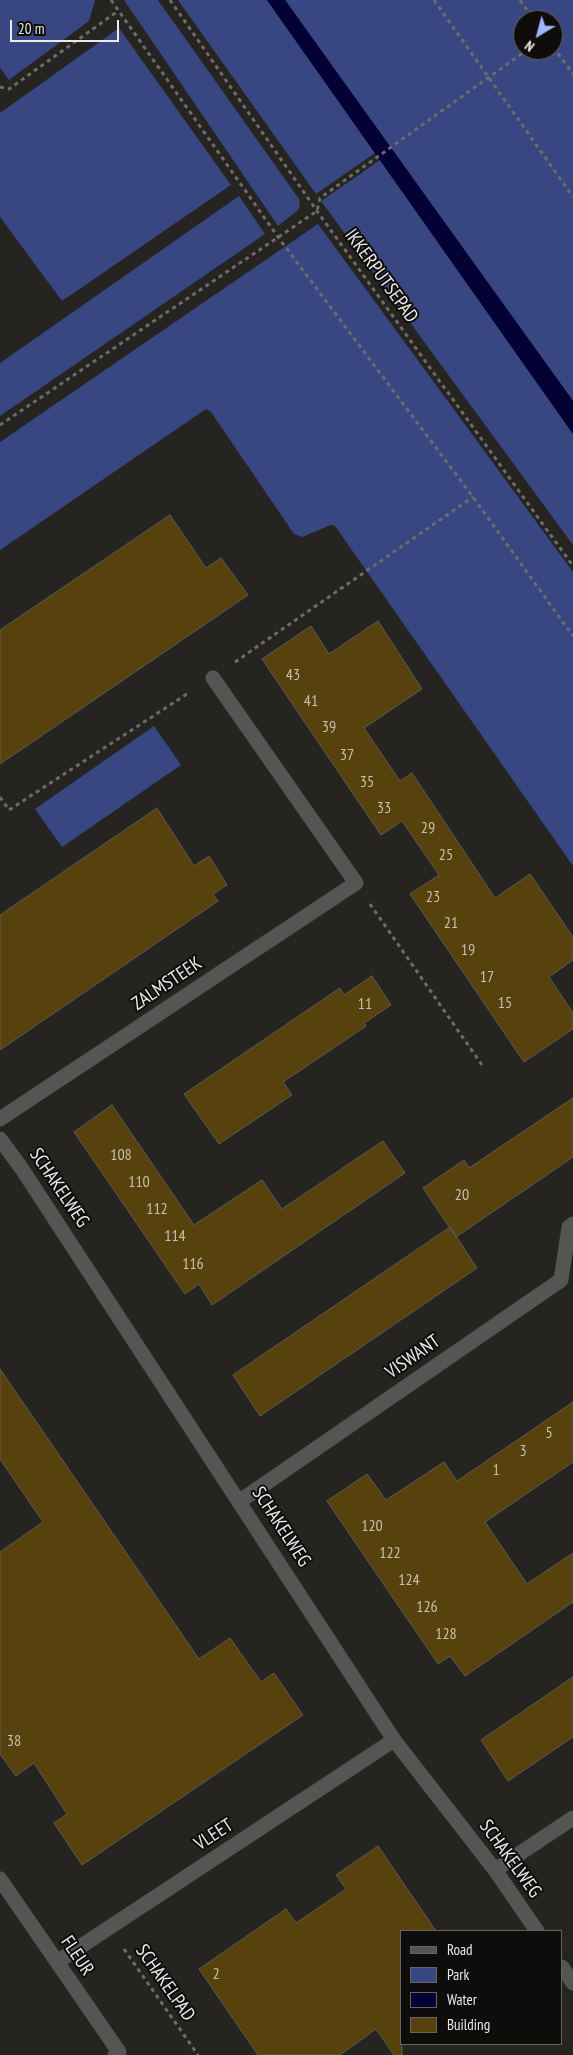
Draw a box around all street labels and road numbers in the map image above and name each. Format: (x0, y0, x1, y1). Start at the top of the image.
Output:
street label: IKKERPUTSEPAD (339, 225, 423, 327)
street label: ZALMSTEEK (128, 952, 206, 1016)
street label: SCHAKELWEG (24, 1144, 94, 1232)
street label: VISWANT (381, 1330, 445, 1384)
street label: SCHAKELWEG (247, 1483, 315, 1571)
street label: VLEET (190, 1814, 238, 1856)
street label: SCHAKELWEG (474, 1816, 546, 1902)
street label: FLEUR (56, 1932, 98, 1980)
street label: SCHAKELPAD (130, 1940, 200, 2026)

